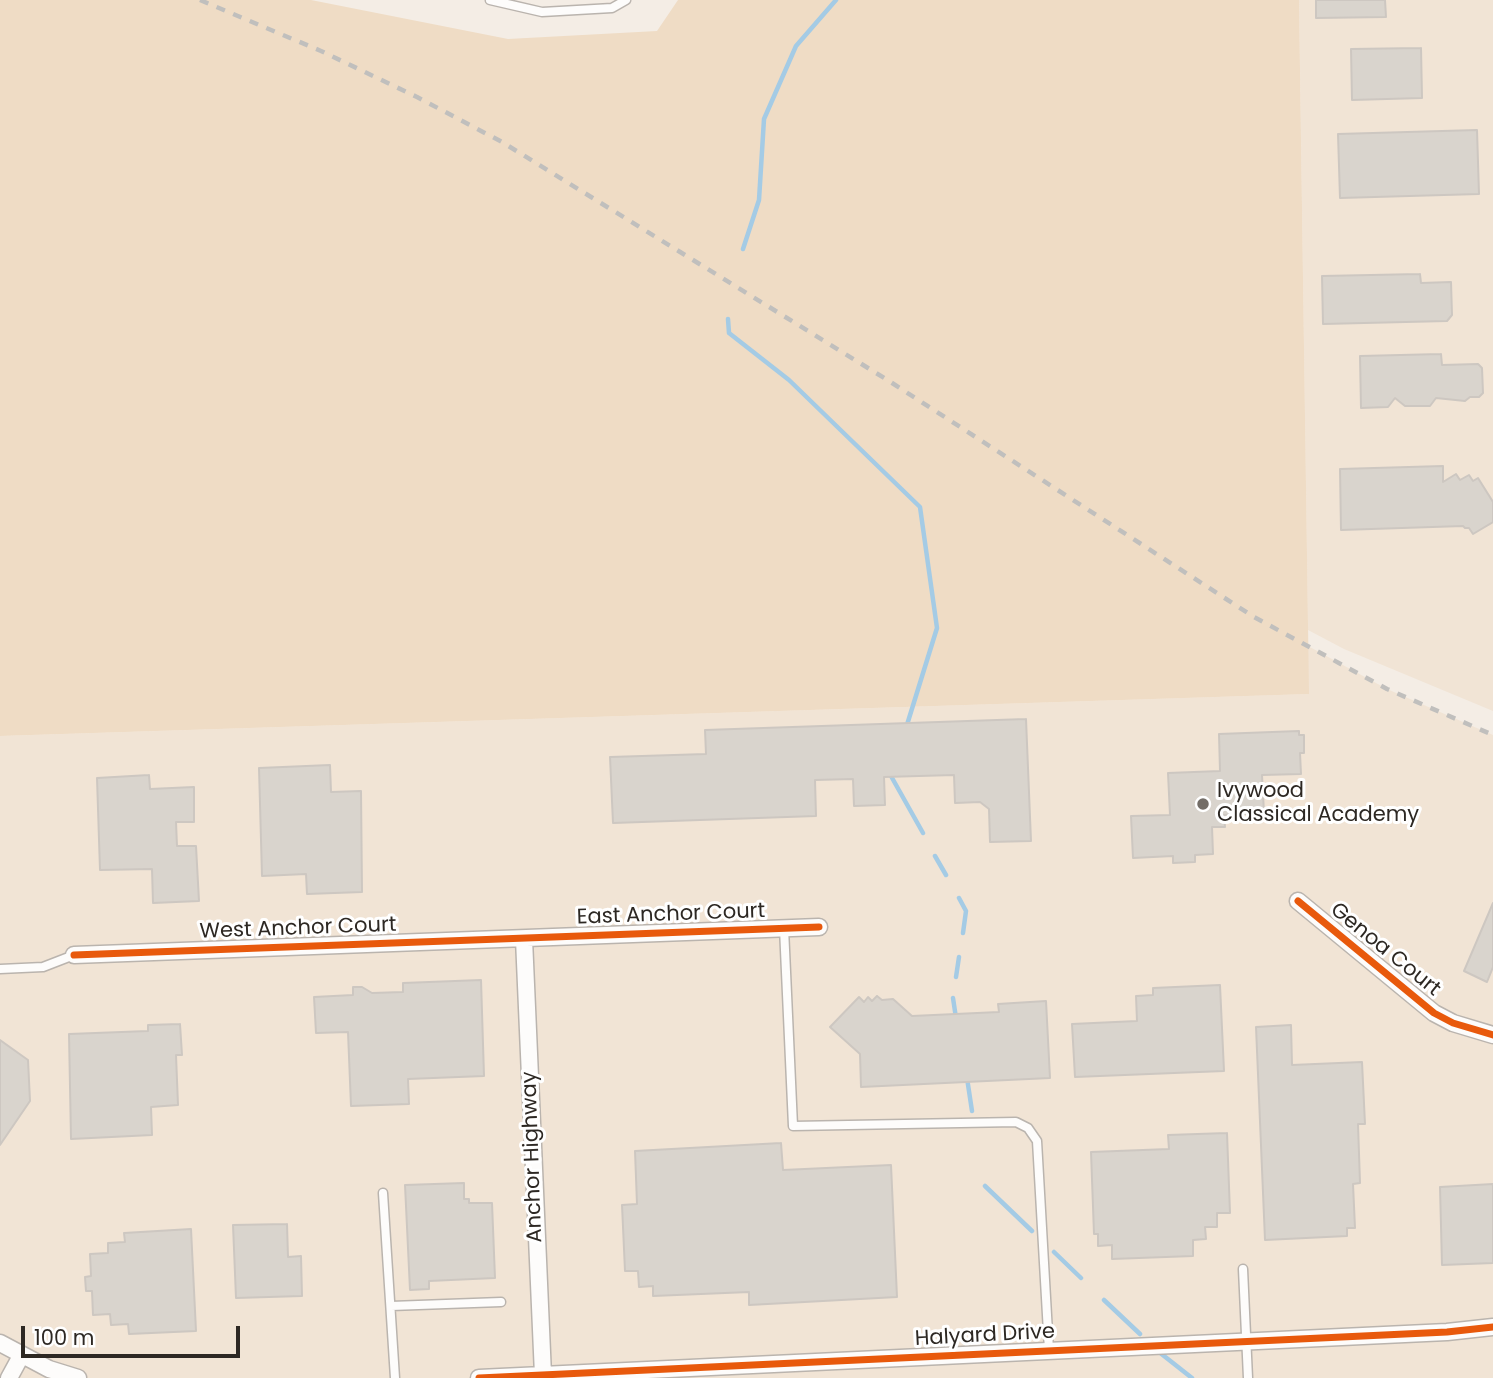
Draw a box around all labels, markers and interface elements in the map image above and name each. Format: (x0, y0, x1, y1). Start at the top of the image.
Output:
place label: Ivywood Classical Academy (1217, 779, 1419, 829)
marker: Ivywood Classical Academy (1195, 796, 1211, 812)
street label: Genoa Court (1325, 898, 1445, 1002)
street label: East Anchor Court (576, 899, 766, 931)
street label: West Anchor Court (199, 913, 397, 945)
street label: Anchor Highway (517, 1071, 549, 1243)
scale bar (24, 1312, 243, 1356)
street label: Halyard Drive (914, 1320, 1056, 1352)
text: 100 m (34, 1323, 94, 1352)

